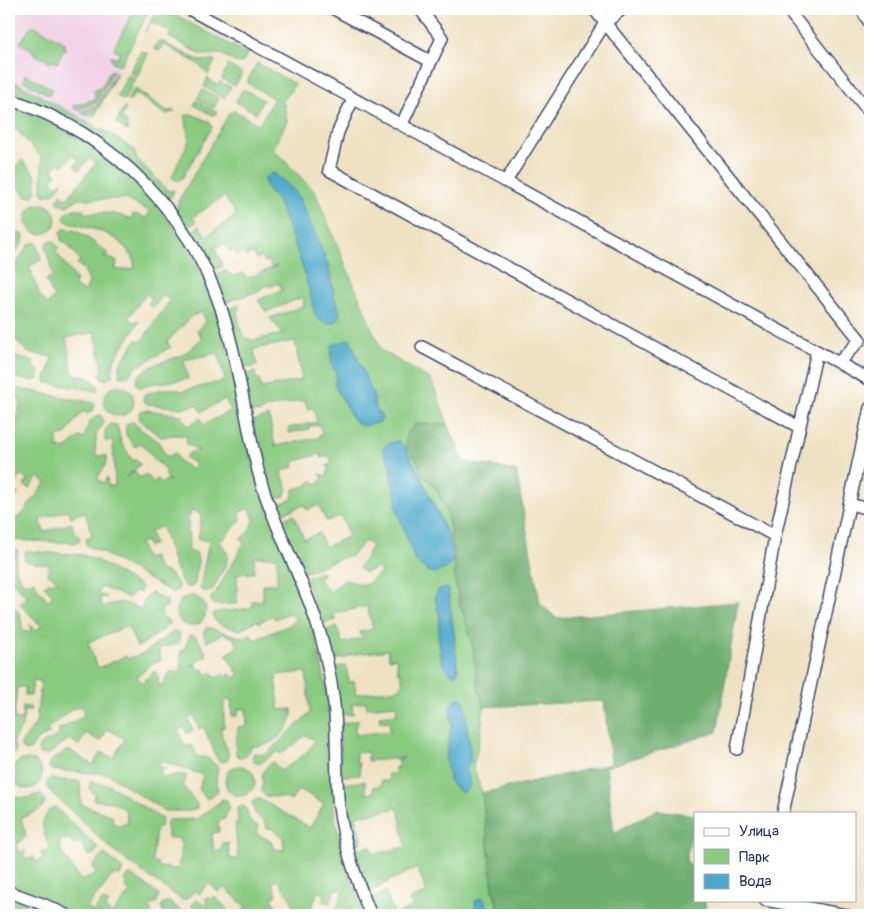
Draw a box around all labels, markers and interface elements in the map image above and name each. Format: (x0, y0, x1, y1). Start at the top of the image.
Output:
legend (694, 812, 856, 902)
text: Улица (739, 822, 779, 841)
text: Парк (739, 848, 770, 867)
text: Вода (739, 872, 772, 891)

